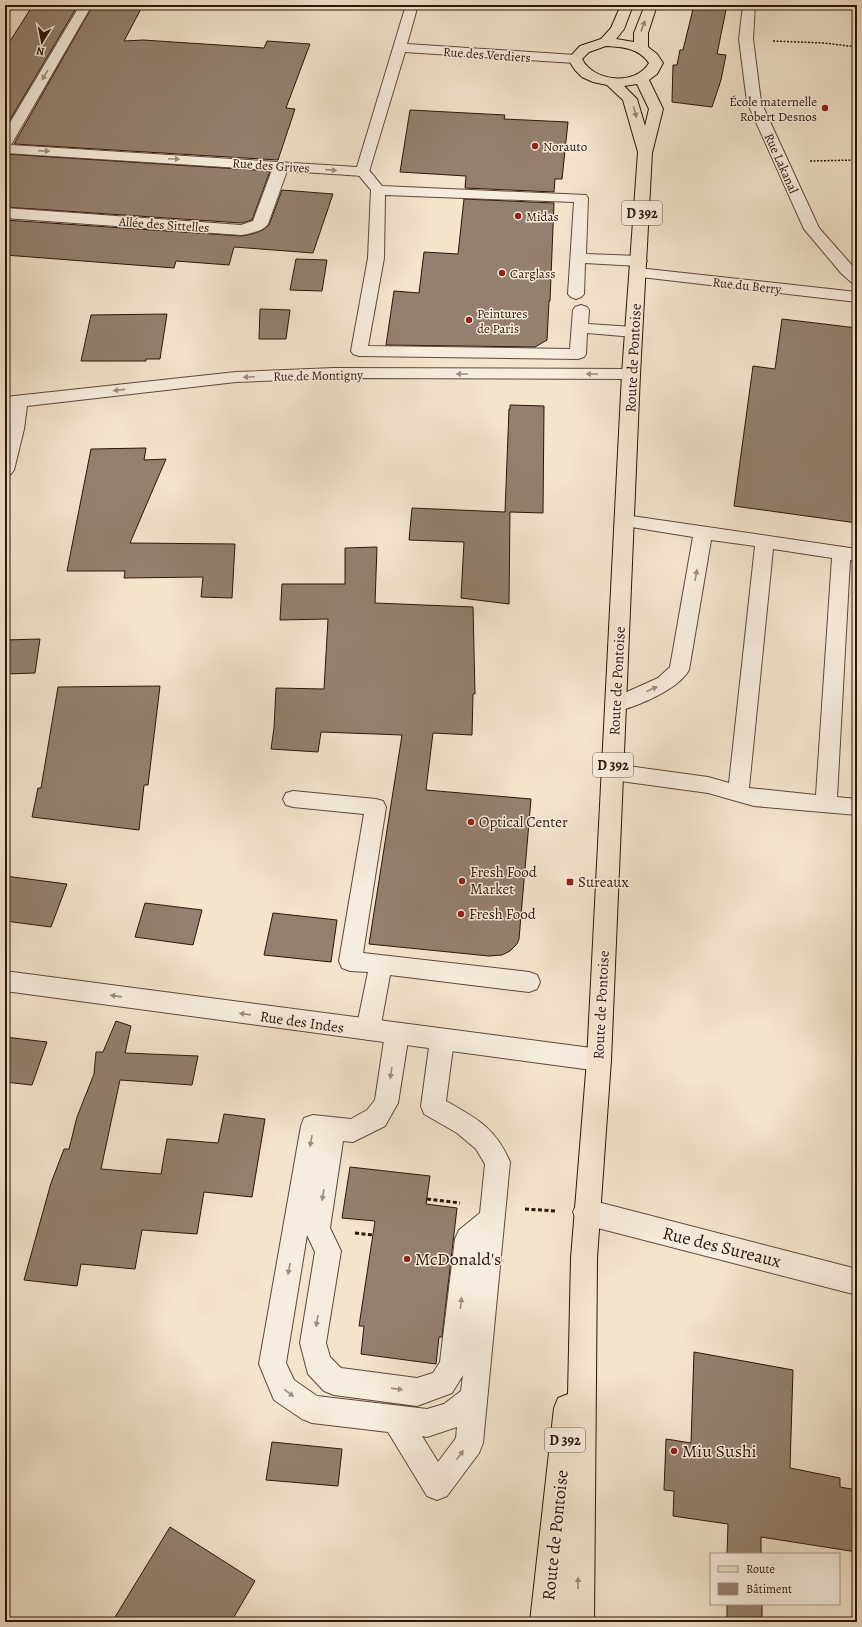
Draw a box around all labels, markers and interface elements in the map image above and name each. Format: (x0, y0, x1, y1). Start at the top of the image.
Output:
one-way arrow (641, 20, 647, 32)
north arrow (22, 22, 62, 62)
text: N (35, 43, 46, 59)
street label: Rue des Verdiers (443, 43, 531, 66)
one-way arrow (41, 69, 48, 81)
place label: École maternelle Robert Desnos (729, 93, 817, 125)
marker: École maternelle Robert Desnos (820, 103, 830, 113)
one-way arrow (632, 106, 638, 118)
street label: Rue Lakanal (761, 130, 802, 196)
place label: Norauto (543, 138, 587, 155)
marker: Norauto (530, 141, 540, 151)
one-way arrow (38, 148, 50, 155)
street label: Rue des Grives (232, 154, 310, 177)
one-way arrow (168, 156, 181, 162)
one-way arrow (325, 166, 337, 173)
road number: D 392 (622, 201, 662, 225)
place label: Midas (526, 208, 559, 225)
marker: Midas (513, 211, 523, 221)
street label: Allée des Sittelles (117, 213, 210, 236)
place label: Carglass (510, 265, 555, 282)
marker: Carglass (497, 268, 507, 278)
street label: Rue du Berry (712, 273, 782, 298)
street label: Route de Pontoise (620, 303, 646, 413)
place label: Peintures de Paris (477, 305, 527, 337)
marker: Peintures de Paris (464, 315, 474, 325)
street label: Rue de Montigny (273, 366, 363, 385)
one-way arrow (455, 371, 468, 377)
one-way arrow (585, 371, 598, 377)
one-way arrow (243, 373, 255, 380)
one-way arrow (113, 387, 125, 393)
one-way arrow (693, 569, 699, 581)
street label: Route de Pontoise (604, 626, 630, 736)
one-way arrow (646, 686, 658, 692)
road number: D 392 (593, 753, 633, 777)
place label: Optical Center (479, 812, 568, 832)
marker: Optical Center (466, 817, 476, 827)
place label: Fresh Food Market (470, 862, 538, 899)
place label: Sureaux (578, 872, 629, 892)
marker: Fresh Food Market (457, 876, 467, 886)
marker: Sureaux (565, 877, 575, 887)
place label: Fresh Food (469, 904, 537, 924)
marker: Fresh Food (456, 909, 466, 919)
street label: Route de Pontoise (588, 950, 614, 1060)
one-way arrow (110, 993, 122, 1000)
street label: Rue des Indes (259, 1006, 345, 1038)
one-way arrow (239, 1011, 251, 1017)
one-way arrow (388, 1067, 394, 1079)
one-way arrow (308, 1135, 314, 1147)
one-way arrow (320, 1189, 326, 1201)
street label: Rue des Sureaux (660, 1221, 784, 1273)
place label: McDonald's (415, 1247, 501, 1271)
marker: McDonald's (402, 1254, 412, 1264)
one-way arrow (286, 1263, 292, 1276)
one-way arrow (457, 1297, 464, 1309)
one-way arrow (314, 1315, 320, 1327)
one-way arrow (391, 1386, 403, 1392)
one-way arrow (283, 1389, 294, 1397)
road number: D 392 (545, 1428, 585, 1452)
place label: Miu Sushi (682, 1439, 757, 1463)
marker: Miu Sushi (669, 1446, 679, 1456)
one-way arrow (456, 1449, 465, 1460)
street label: Route de Pontoise (536, 1468, 574, 1602)
legend (710, 1553, 840, 1605)
text: Route (746, 1561, 775, 1577)
one-way arrow (575, 1576, 581, 1589)
text: Bâtiment (746, 1581, 792, 1597)

